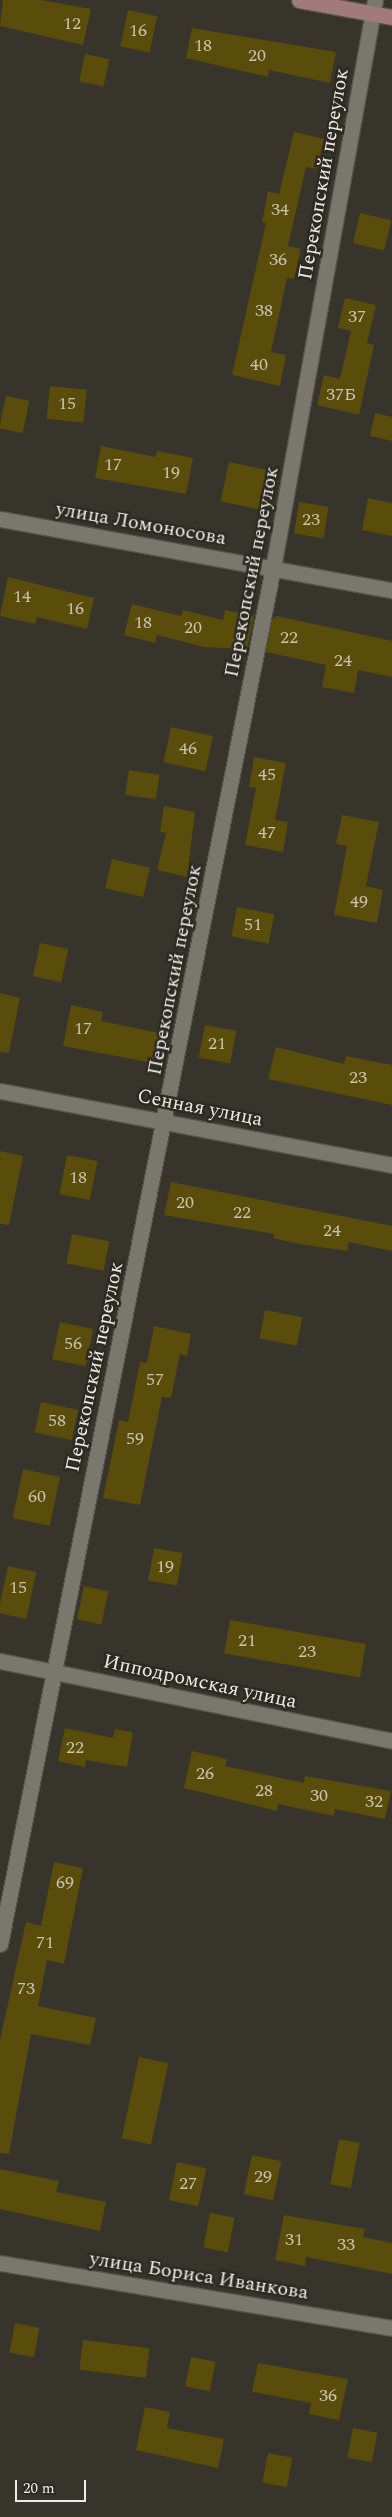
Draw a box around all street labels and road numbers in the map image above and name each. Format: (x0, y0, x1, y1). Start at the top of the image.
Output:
street label: Перекопский переулок (294, 66, 354, 282)
street label: Перекопский переулок (220, 465, 284, 679)
street label: улица Ломоносова (54, 497, 228, 551)
street label: Перекопский переулок (143, 863, 207, 1077)
street label: Сенная улица (135, 1084, 265, 1132)
street label: Перекопский переулок (61, 1260, 129, 1474)
street label: Ипподромская улица (101, 1650, 299, 1714)
street label: улица Бориса Иванкова (88, 2247, 310, 2305)

